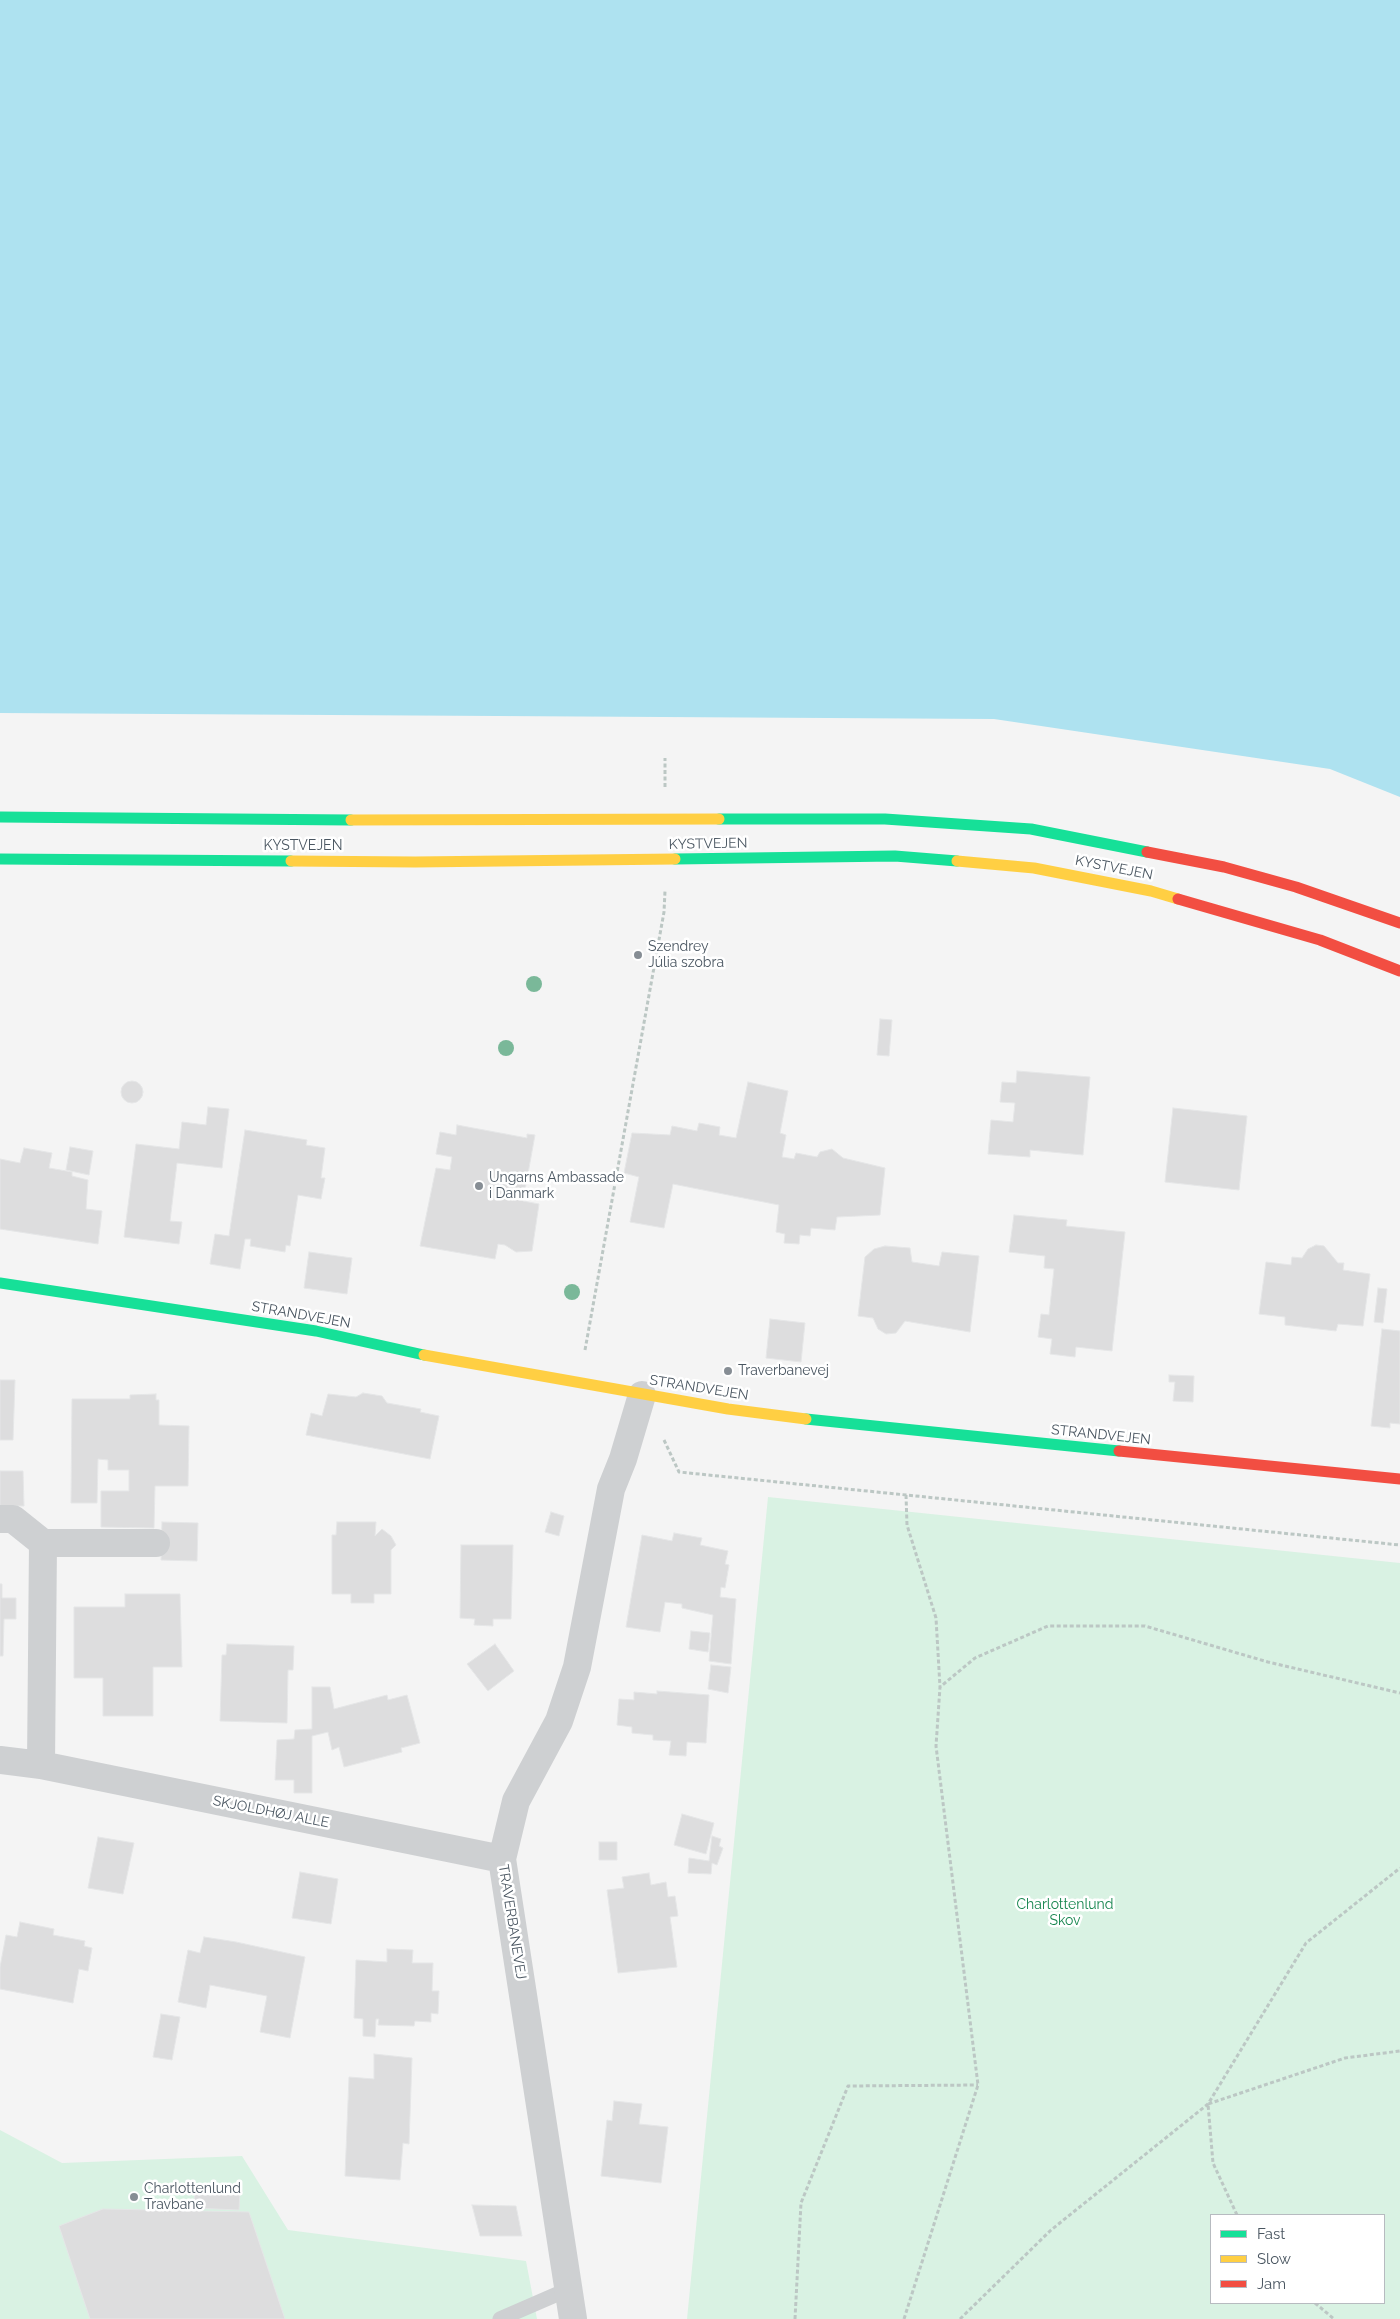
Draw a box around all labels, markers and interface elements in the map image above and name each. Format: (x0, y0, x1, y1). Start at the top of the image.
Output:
street label: KYSTVEJEN (668, 835, 748, 853)
street label: KYSTVEJEN (264, 838, 342, 854)
street label: KYSTVEJEN (1074, 852, 1154, 884)
place label: Szendrey Júlia szobra (648, 939, 724, 972)
marker: Szendrey Júlia szobra (632, 949, 644, 961)
place label: Ungarns Ambassade i Danmark (489, 1170, 624, 1202)
marker: Ungarns Ambassade i Danmark (473, 1180, 485, 1192)
street label: STRANDVEJEN (250, 1298, 352, 1332)
place label: Traverbanevej (738, 1363, 829, 1379)
marker: Traverbanevej (722, 1365, 734, 1377)
street label: STRANDVEJEN (648, 1372, 750, 1404)
street label: STRANDVEJEN (1050, 1421, 1152, 1449)
street label: SKJOLDHØJ ALLE (211, 1792, 331, 1832)
street label: TRAVERBANEVEJ (495, 1863, 529, 1981)
park label: Charlottenlund Skov (1017, 1897, 1113, 1930)
place label: Charlottenlund Travbane (144, 2181, 241, 2214)
marker: Charlottenlund Travbane (128, 2191, 140, 2203)
legend (1210, 2214, 1385, 2304)
text: Fast (1257, 2225, 1285, 2243)
text: Slow (1257, 2250, 1291, 2268)
text: Jam (1257, 2275, 1286, 2293)

